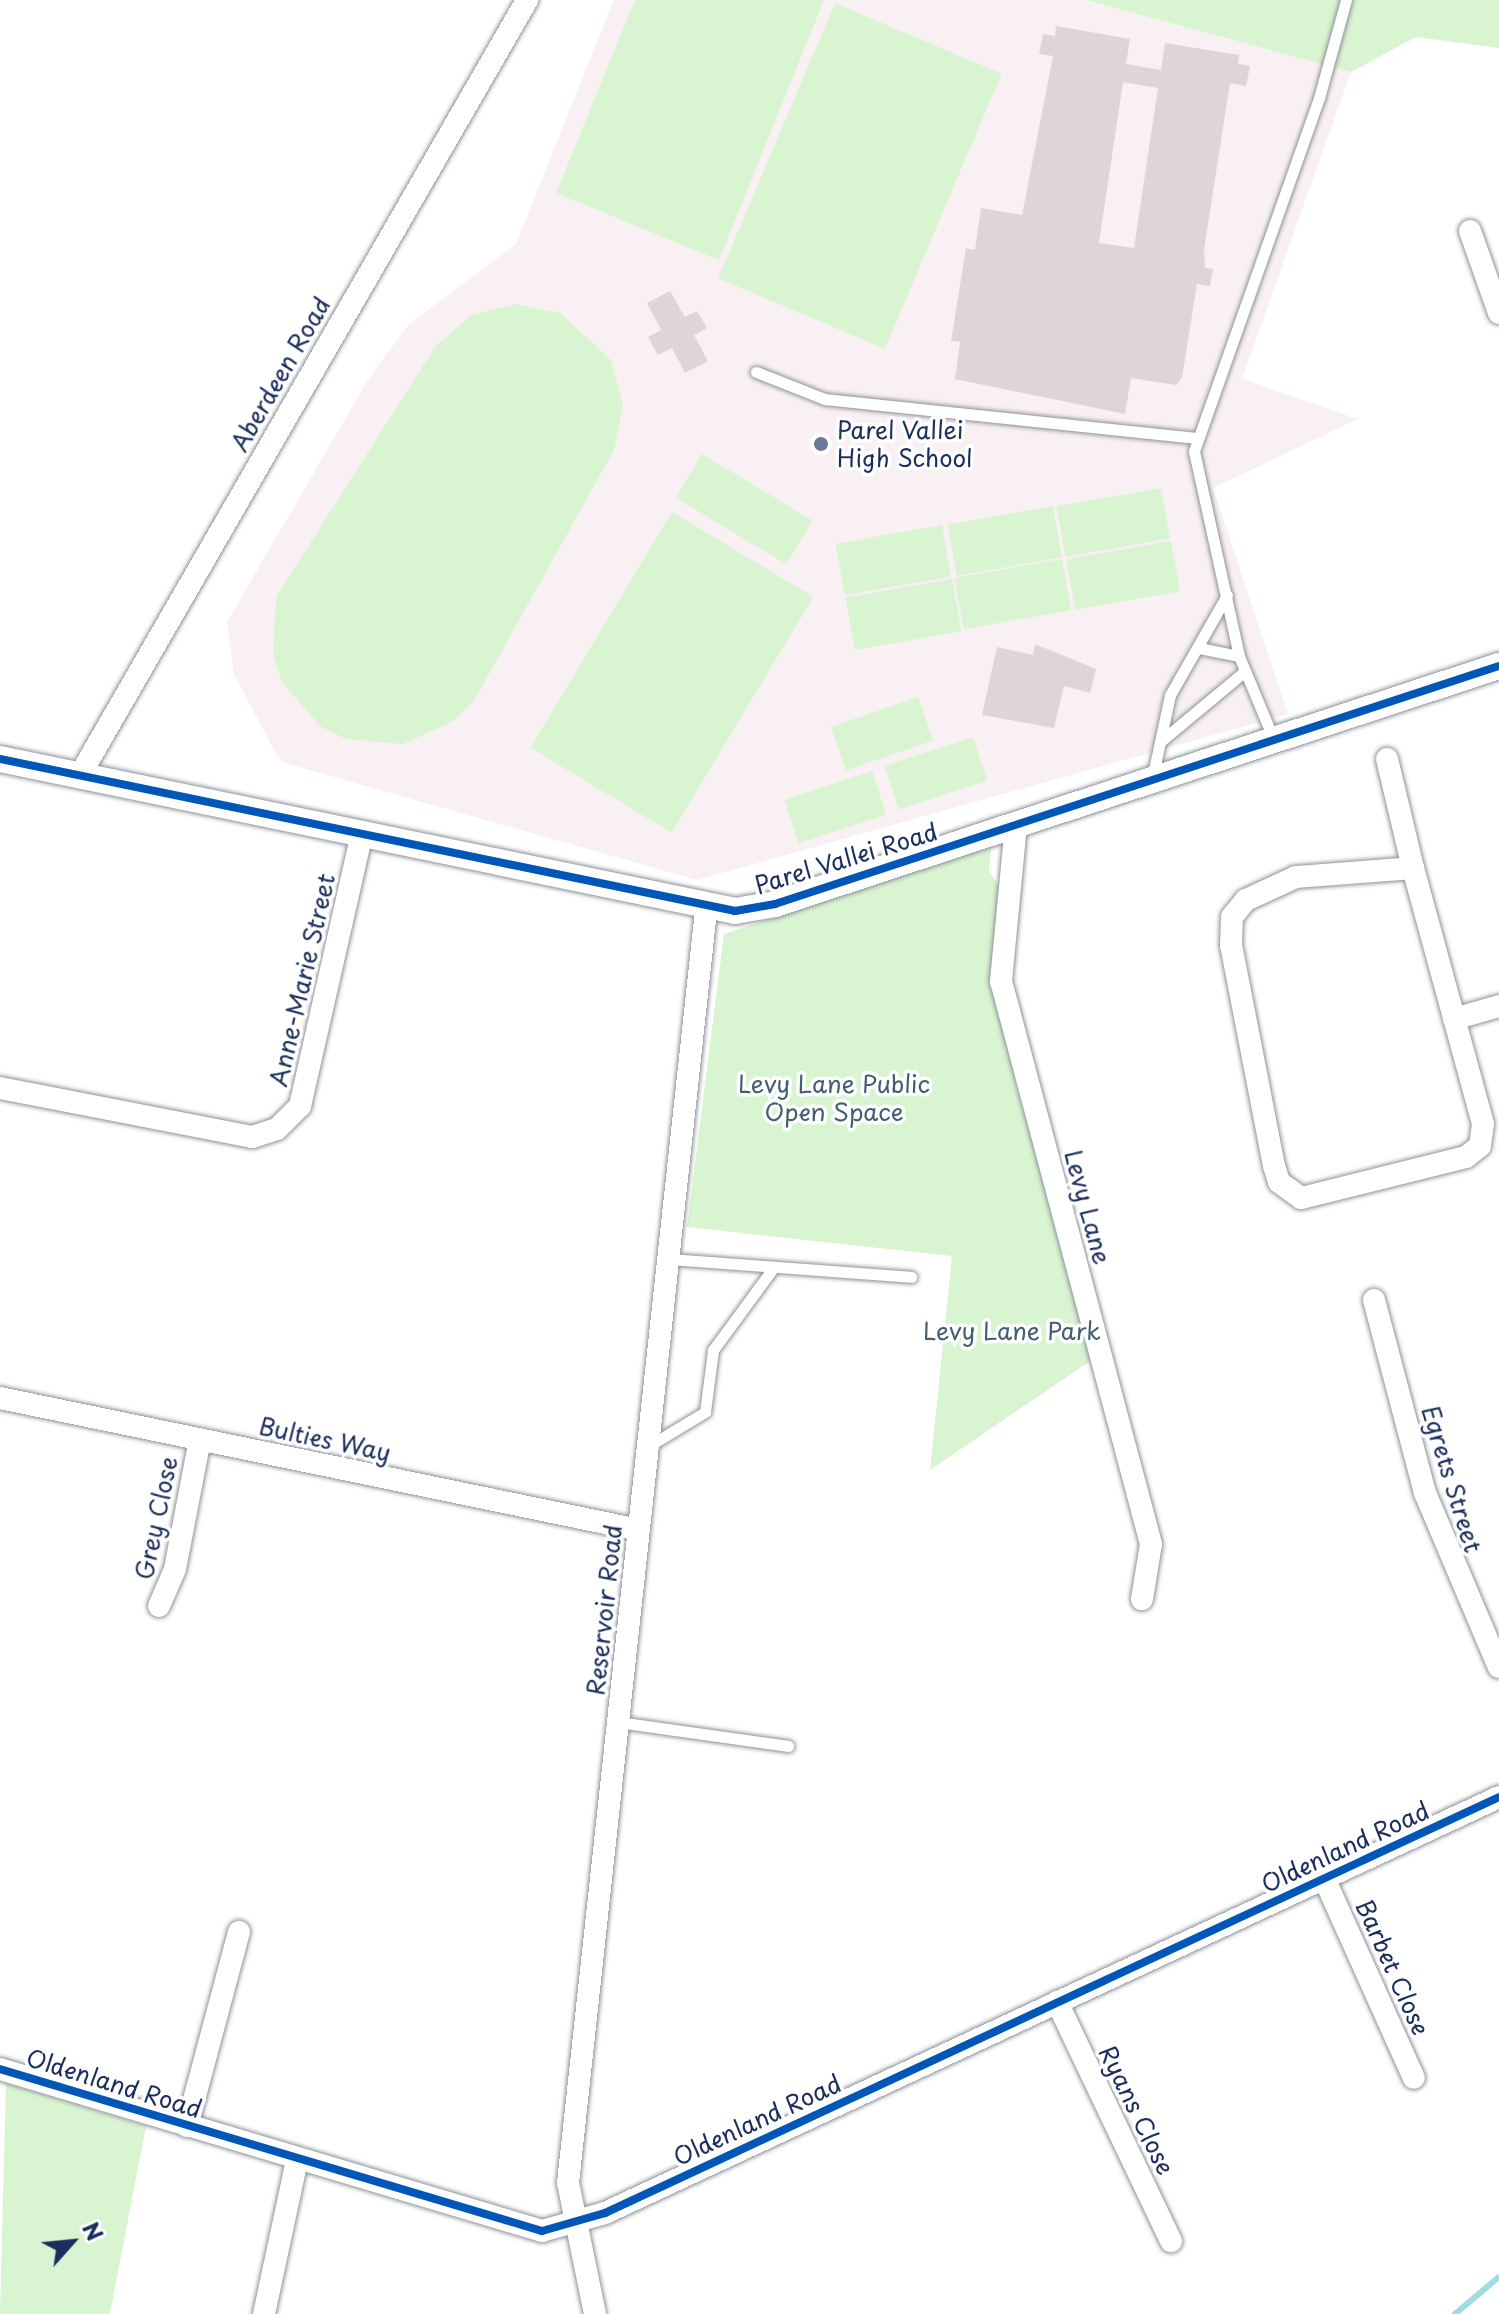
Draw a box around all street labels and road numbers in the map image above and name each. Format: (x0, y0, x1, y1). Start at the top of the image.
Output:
street label: Aberdeen Road (224, 291, 336, 457)
street label: Parel Vallei Road (749, 816, 943, 900)
street label: Anne-Marie Street (263, 870, 341, 1090)
street label: Levy Lane (1059, 1148, 1117, 1266)
street label: Egrets Street (1416, 1401, 1488, 1557)
street label: Bulties Way (256, 1411, 394, 1467)
street label: Grey Close (129, 1453, 183, 1583)
street label: Reservoir Road (581, 1523, 627, 1697)
street label: Oldenland Road (1256, 1795, 1434, 1899)
street label: Barbet Close (1350, 1893, 1436, 2041)
street label: Ryans Close (1093, 2041, 1181, 2179)
street label: Oldenland Road (22, 2042, 206, 2124)
street label: Oldenland Road (668, 2068, 846, 2172)

